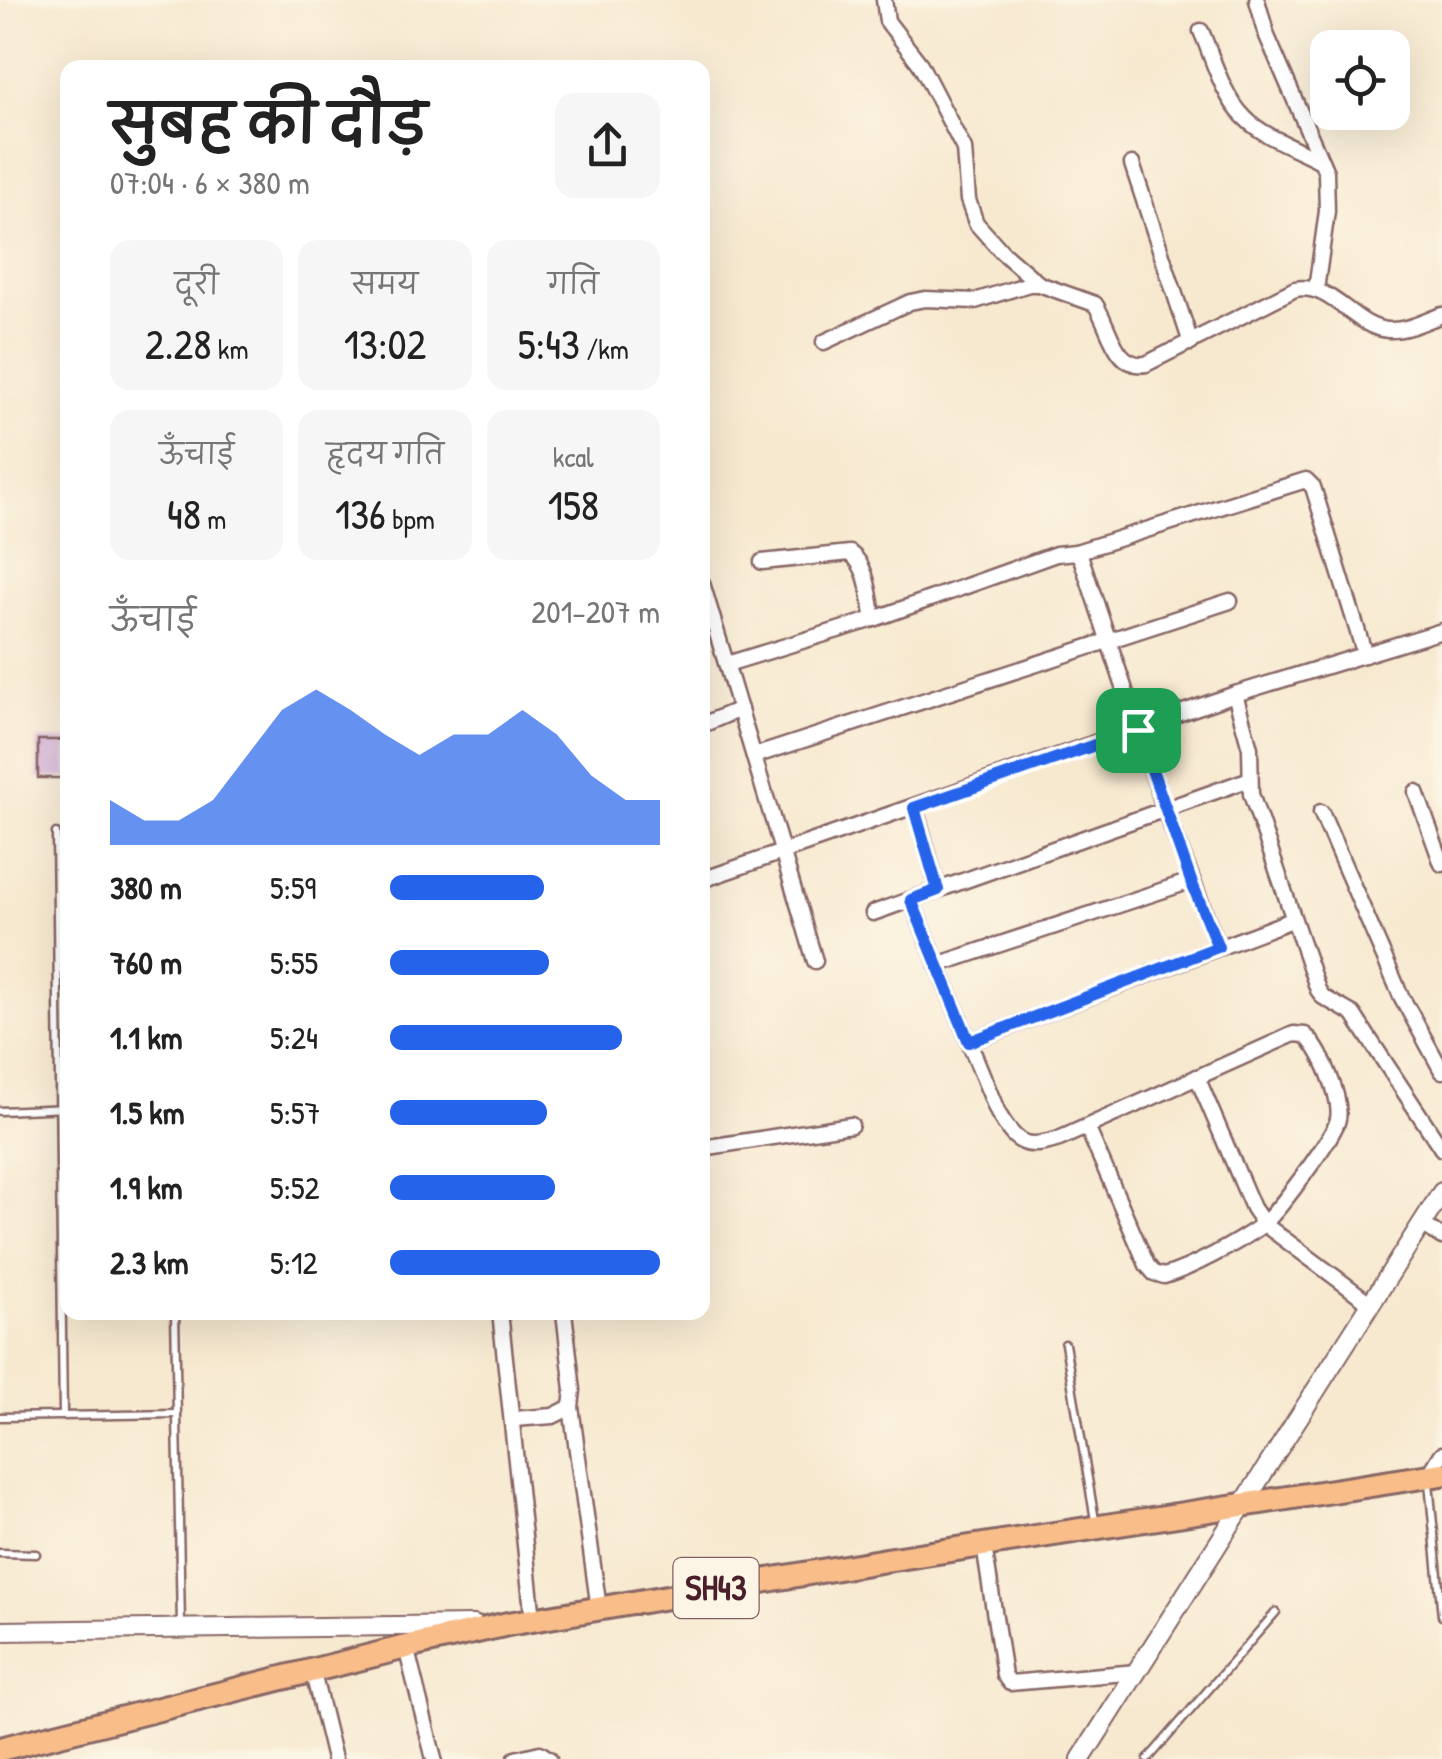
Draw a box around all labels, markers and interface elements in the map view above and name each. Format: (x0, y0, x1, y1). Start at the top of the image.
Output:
map controls (1310, 30, 1410, 130)
button: locate (1310, 30, 1410, 130)
text: सुबह की दौड़ (110, 86, 427, 160)
button: share (555, 93, 660, 198)
text: 07:04 · 6 × 380 m (110, 161, 310, 204)
text: दूरी (175, 265, 219, 303)
text: समय (352, 265, 418, 303)
text: गति (548, 265, 599, 303)
text: 2.28 (145, 315, 211, 372)
text: 13:02 (344, 315, 426, 372)
text: 5:43 (518, 315, 580, 372)
text: km (211, 330, 248, 368)
text: /km (580, 330, 629, 368)
text: ऊँचाई (159, 435, 234, 473)
text: हृदय गति (326, 435, 444, 473)
text: kcal (553, 438, 594, 476)
text: 158 (548, 476, 599, 533)
text: 48 (167, 485, 201, 542)
text: 136 (335, 485, 386, 542)
text: m (201, 500, 226, 538)
text: bpm (386, 500, 435, 538)
text: 201–207 m (531, 590, 660, 633)
text: ऊँचाई (110, 598, 196, 641)
pin (1096, 688, 1181, 773)
icon: arrive (1111, 703, 1166, 758)
text: 380 m (110, 866, 182, 909)
text: 5:59 (270, 866, 316, 909)
text: 760 m (110, 941, 182, 984)
text: 5:55 (270, 941, 318, 984)
text: 1.1 km (110, 1016, 182, 1059)
text: 5:24 (270, 1016, 318, 1059)
text: 1.5 km (110, 1091, 184, 1134)
text: 5:57 (270, 1091, 320, 1134)
text: 1.9 km (110, 1166, 183, 1209)
text: 5:52 (270, 1166, 319, 1209)
text: 2.3 km (110, 1241, 189, 1284)
text: 5:12 (270, 1241, 318, 1284)
road number: SH43 (674, 1558, 758, 1618)

